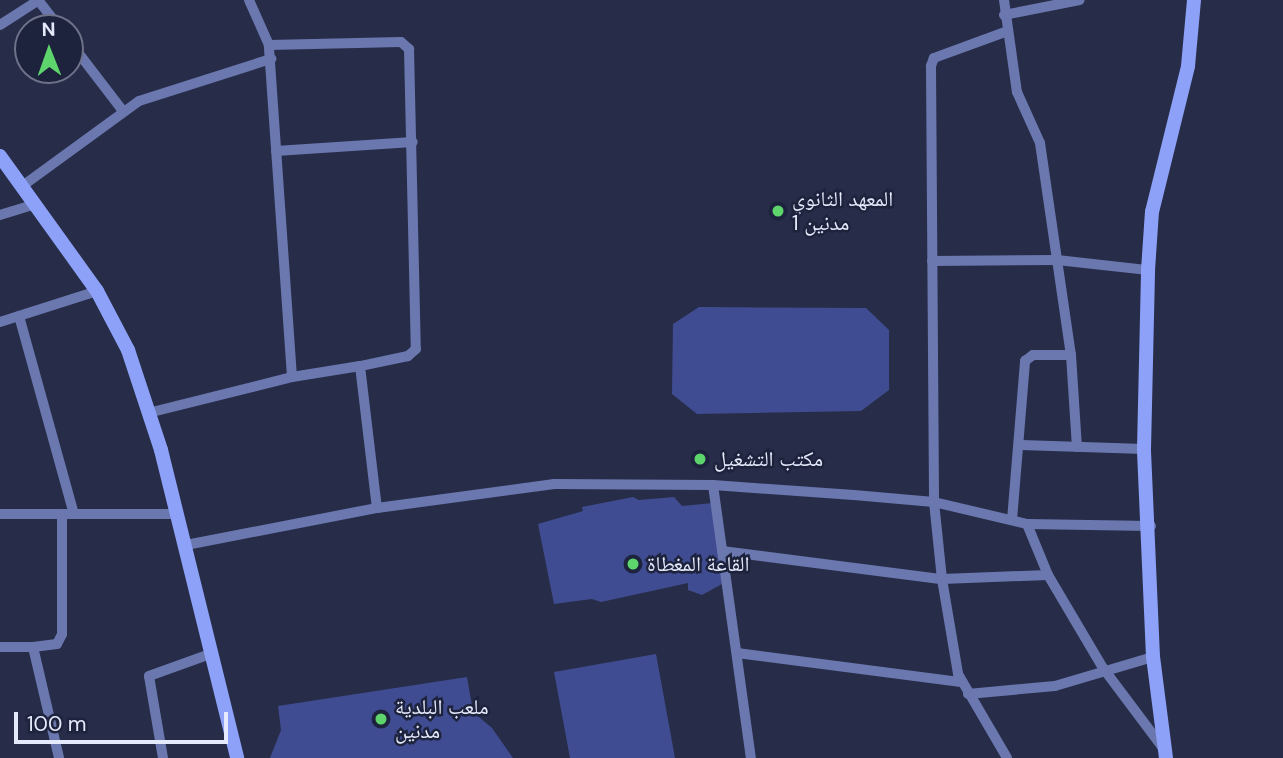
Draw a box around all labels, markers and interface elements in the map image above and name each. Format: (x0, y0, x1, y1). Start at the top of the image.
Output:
north arrow (14, 14, 84, 84)
text: N (42, 17, 56, 42)
place label: المعهد الثانوي مدنين 1 (792, 186, 893, 236)
marker: المعهد الثانوي مدنين 1 (770, 203, 786, 219)
place label: مكتب التشغيل (714, 446, 823, 472)
marker: مكتب التشغيل (692, 451, 708, 467)
place label: القاعة المغطاة (647, 551, 749, 577)
marker: القاعة المغطاة (625, 556, 641, 572)
place label: ملعب البلدية مدنين (395, 694, 489, 744)
scale bar (18, 698, 231, 742)
text: 100 m (27, 710, 87, 738)
marker: ملعب البلدية مدنين (373, 711, 389, 727)

